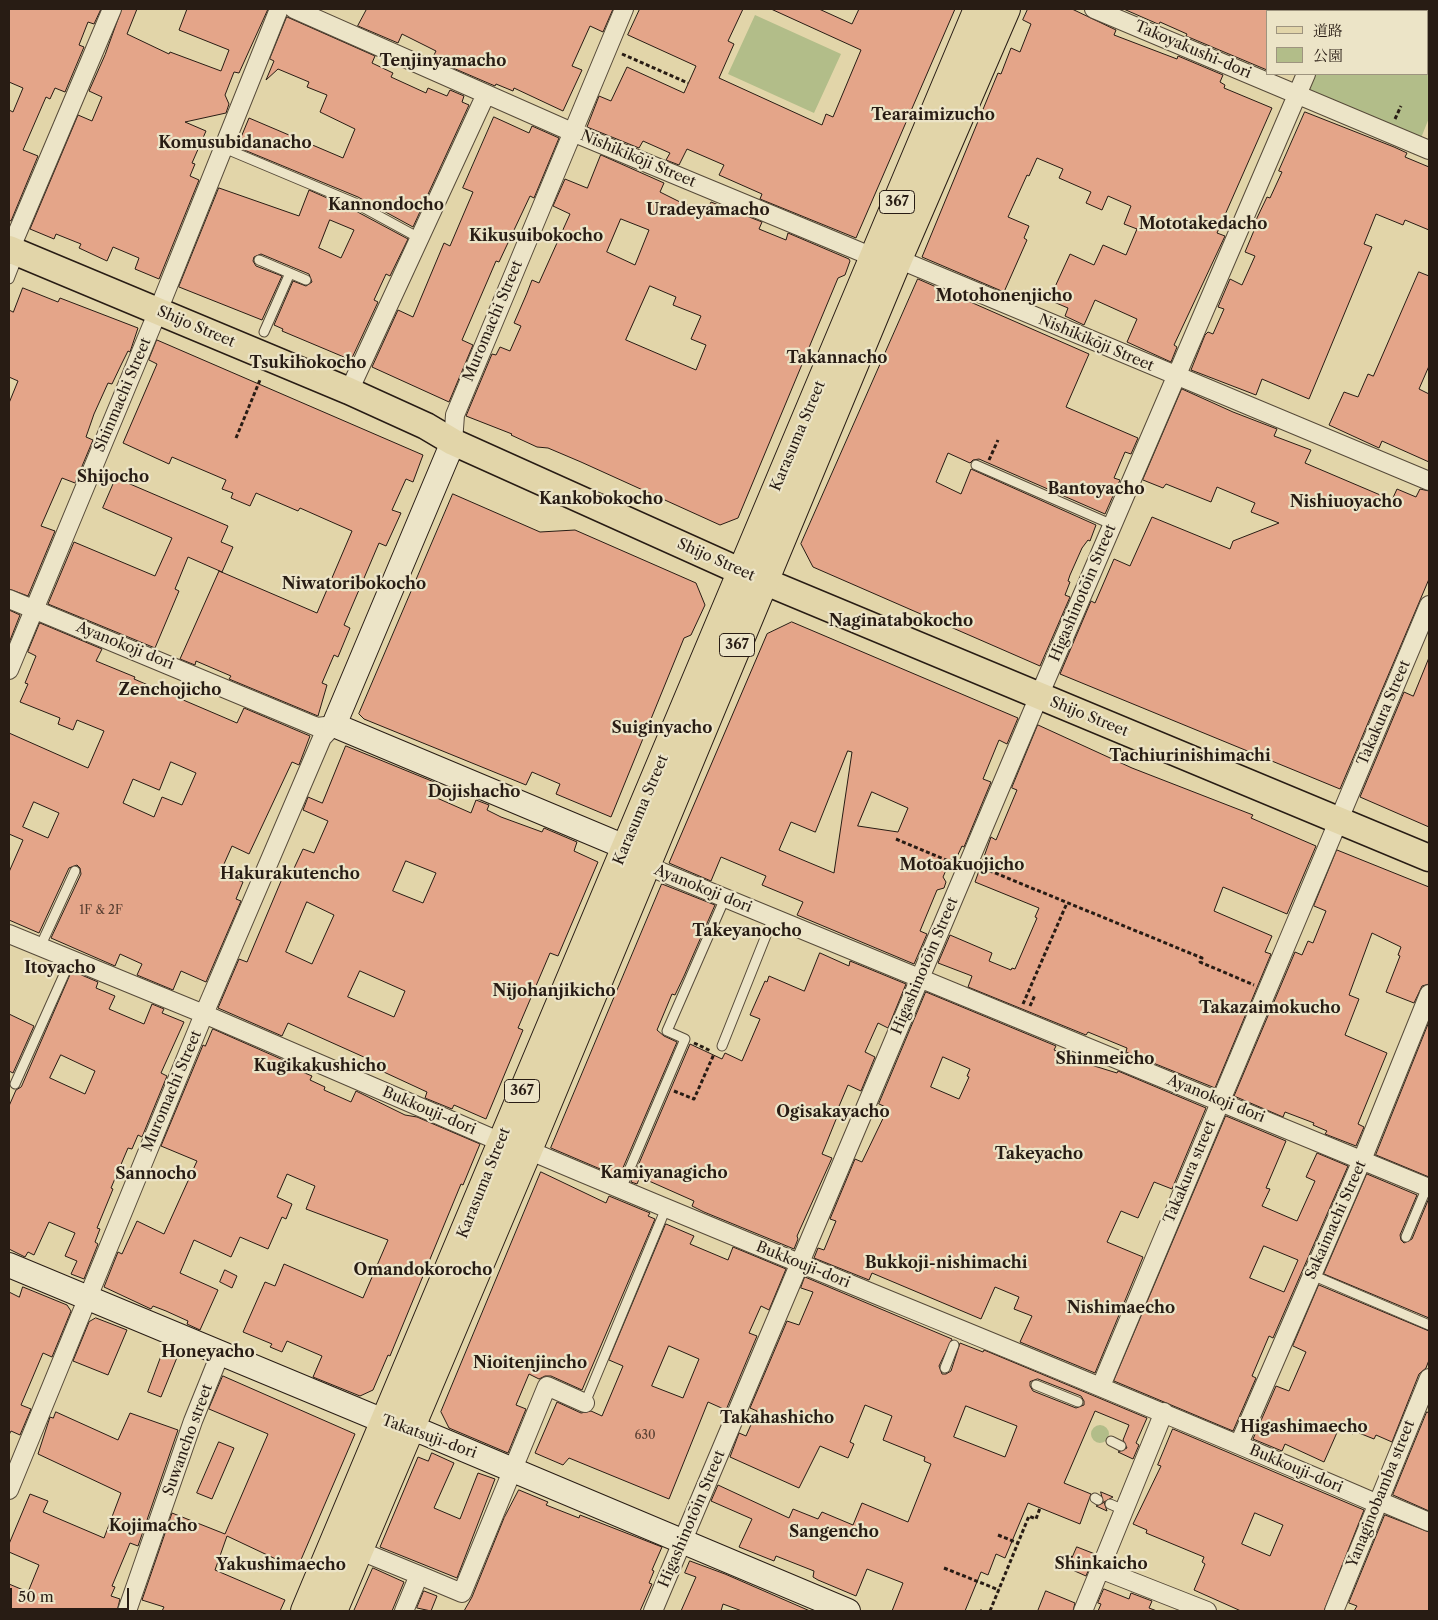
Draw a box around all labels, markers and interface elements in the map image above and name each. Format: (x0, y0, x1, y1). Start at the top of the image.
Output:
legend (1266, 10, 1428, 75)
street label: Takoyakushi-dori (1132, 17, 1254, 83)
text: 道路 (1313, 21, 1343, 40)
text: 公園 (1313, 46, 1343, 65)
district label: Tenjinyamacho (380, 51, 506, 71)
district label: Tearaimizucho (871, 105, 995, 125)
street label: Nishikikōji Street (578, 127, 698, 191)
district label: Komusubidanacho (158, 133, 312, 153)
road number: 367 (880, 190, 914, 213)
district label: Kannondocho (328, 195, 444, 215)
district label: Uradeyamacho (646, 200, 770, 220)
district label: Mototakedacho (1139, 214, 1267, 234)
district label: Kikusuibokocho (469, 226, 603, 246)
street label: Muromachi Street (459, 258, 527, 384)
district label: Motohonenjicho (936, 286, 1072, 306)
street label: Shijo Street (154, 303, 238, 351)
street label: Nishikikōji Street (1036, 311, 1156, 375)
street label: Shinmachi Street (91, 335, 155, 455)
district label: Takannacho (786, 348, 888, 368)
district label: Tsukihokocho (249, 353, 367, 373)
street label: Karasuma Street (767, 378, 829, 494)
district label: Shijocho (77, 467, 149, 487)
district label: Bantoyacho (1047, 479, 1145, 499)
district label: Kankobokocho (539, 489, 663, 509)
district label: Nishiuoyacho (1290, 492, 1402, 512)
street label: Higashinotōin Street (1046, 522, 1120, 664)
street label: Shijo Street (674, 535, 758, 585)
district label: Niwatoribokocho (282, 574, 426, 594)
district label: Naginatabokocho (829, 611, 973, 631)
street label: Ayanokoji dori (73, 618, 177, 674)
road number: 367 (720, 634, 754, 656)
street label: Takakura Street (1354, 658, 1414, 768)
district label: Zenchojicho (119, 680, 221, 700)
street label: Shijo Street (1047, 693, 1131, 741)
district label: Suiginyacho (612, 718, 712, 738)
district label: Tachiurinishimachi (1109, 746, 1271, 766)
street label: Karasuma Street (610, 752, 672, 868)
district label: Dojishacho (428, 782, 520, 802)
district label: Motoakuojicho (900, 855, 1024, 875)
street label: Ayanokoji dori (651, 861, 755, 917)
district label: Hakurakutencho (220, 864, 360, 884)
street label: Higashinotōin Street (888, 895, 962, 1037)
house number: 1F & 2F (79, 904, 123, 918)
district label: Takeyanocho (692, 921, 802, 941)
district label: Itoyacho (24, 958, 96, 978)
district label: Nijohanjikicho (492, 981, 616, 1001)
district label: Takazaimokucho (1199, 998, 1341, 1018)
street label: Muromachi Street (138, 1028, 206, 1154)
district label: Shinmeicho (1055, 1049, 1155, 1069)
district label: Kugikakushicho (254, 1056, 386, 1076)
street label: Ayanokoji dori (1164, 1071, 1268, 1127)
road number: 367 (504, 1080, 540, 1102)
street label: Bukkouji-dori (380, 1083, 478, 1139)
district label: Ogisakayacho (776, 1102, 890, 1122)
street label: Takakura street (1160, 1118, 1220, 1226)
street label: Karasuma Street (454, 1125, 514, 1241)
district label: Takeyacho (995, 1144, 1083, 1164)
street label: Sakaimachi Street (1302, 1158, 1370, 1282)
district label: Kamiyanagicho (600, 1163, 728, 1183)
district label: Sannocho (115, 1164, 197, 1184)
street label: Bukkouji-dori (753, 1238, 853, 1292)
district label: Bukkoji-nishimachi (865, 1253, 1027, 1273)
district label: Omandokorocho (354, 1260, 492, 1280)
district label: Nishimaecho (1067, 1298, 1175, 1318)
district label: Honeyacho (161, 1342, 255, 1362)
district label: Nioitenjincho (473, 1353, 587, 1373)
street label: Suwancho street (159, 1382, 217, 1498)
district label: Takahashicho (720, 1408, 834, 1428)
street label: Takatsuji-dori (379, 1411, 479, 1463)
district label: Higashimaecho (1240, 1417, 1368, 1437)
street label: Yanaginobamba street (1343, 1418, 1419, 1570)
house number: 630 (634, 1429, 656, 1443)
street label: Bukkouji-dori (1247, 1441, 1345, 1497)
street label: Higashinotōin Street (655, 1448, 729, 1590)
district label: Kojimacho (109, 1516, 197, 1536)
district label: Sangencho (789, 1522, 879, 1542)
district label: Shinkaicho (1054, 1554, 1148, 1574)
district label: Yakushimaecho (216, 1555, 346, 1575)
scale bar (12, 1578, 131, 1610)
text: 50 m (18, 1587, 54, 1606)

